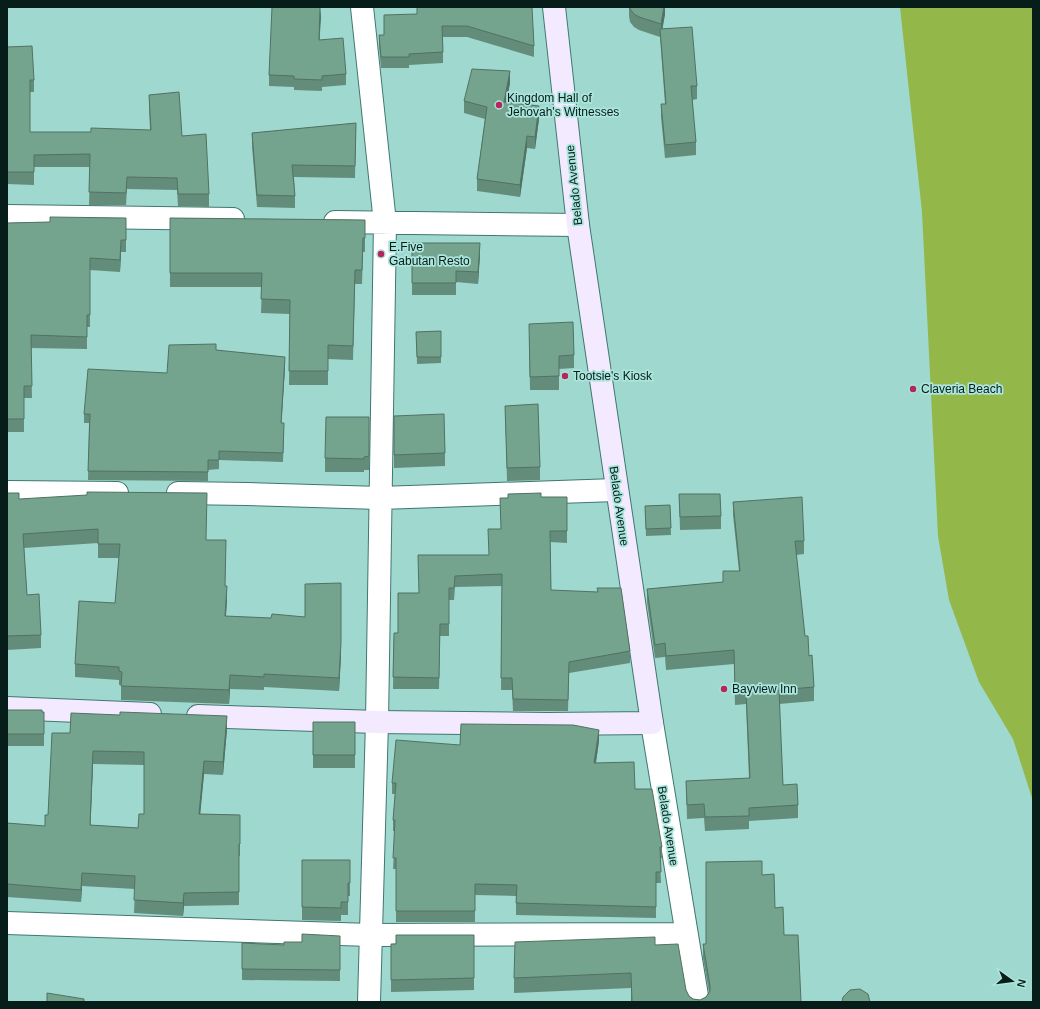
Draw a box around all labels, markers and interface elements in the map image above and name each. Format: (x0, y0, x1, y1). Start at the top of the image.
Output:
place label: Kingdom Hall of Jehovah's Witnesses (507, 91, 619, 119)
marker: Kingdom Hall of Jehovah's Witnesses (494, 100, 504, 110)
street label: Belado Avenue (563, 144, 585, 226)
place label: E.Five Gabutan Resto (389, 240, 470, 268)
marker: E.Five Gabutan Resto (376, 249, 386, 259)
place label: Tootsie's Kiosk (573, 369, 653, 383)
marker: Tootsie's Kiosk (560, 371, 570, 381)
place label: Claveria Beach (921, 382, 1002, 396)
marker: Claveria Beach (908, 384, 918, 394)
street label: Belado Avenue (606, 465, 632, 547)
place label: Bayview Inn (732, 682, 797, 696)
marker: Bayview Inn (719, 684, 729, 694)
street label: Belado Avenue (655, 785, 681, 867)
north arrow (992, 961, 1032, 1001)
text: N (1015, 978, 1028, 989)

